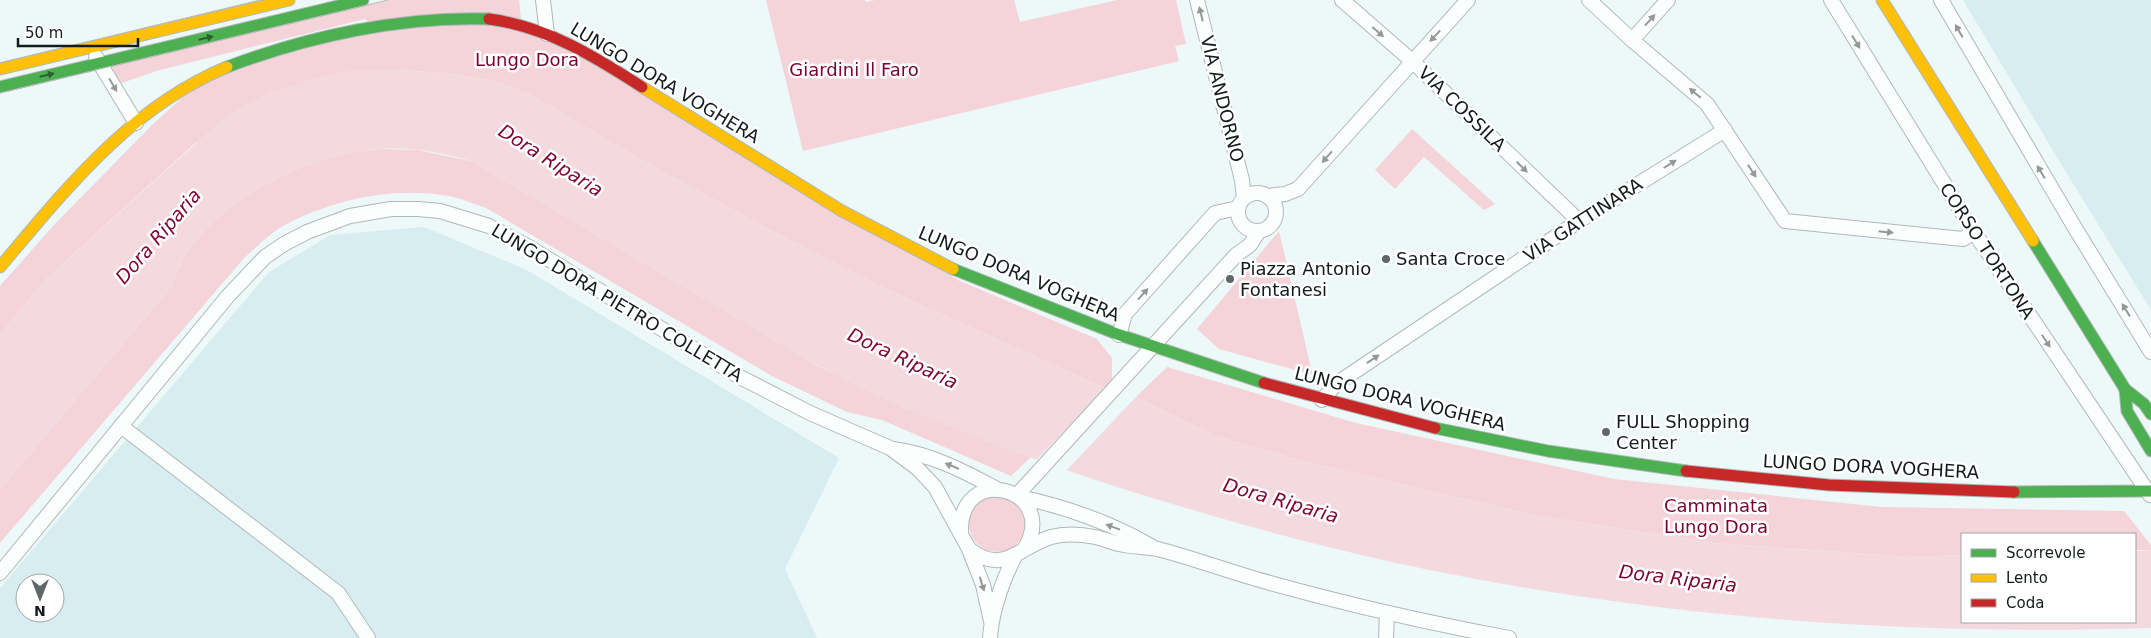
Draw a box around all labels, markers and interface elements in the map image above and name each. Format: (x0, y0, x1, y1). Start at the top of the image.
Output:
one-way arrow (1197, 7, 1205, 22)
scale bar (18, 15, 138, 47)
one-way arrow (1644, 15, 1656, 27)
street label: LUNGO DORA VOGHERA (567, 18, 764, 148)
text: 50 m (25, 24, 63, 42)
one-way arrow (1955, 24, 1963, 39)
one-way arrow (1372, 26, 1384, 38)
one-way arrow (1429, 29, 1441, 41)
street label: VIA ANDORNO (1197, 33, 1248, 164)
one-way arrow (198, 34, 213, 42)
one-way arrow (1852, 35, 1861, 48)
park label: Lungo Dora (475, 49, 579, 70)
park label: Giardini Il Faro (789, 59, 919, 80)
street label: VIA COSSILA (1414, 62, 1511, 156)
one-way arrow (40, 71, 55, 79)
one-way arrow (109, 79, 118, 92)
one-way arrow (1689, 87, 1701, 99)
water label: Dora Riparia (495, 119, 607, 201)
one-way arrow (1322, 151, 1333, 163)
one-way arrow (1663, 160, 1677, 169)
one-way arrow (1516, 161, 1528, 173)
one-way arrow (1747, 164, 1756, 178)
one-way arrow (2037, 165, 2046, 178)
street label: VIA GATTINARA (1519, 173, 1647, 266)
street label: CORSO TORTONA (1936, 179, 2040, 323)
water label: Dora Riparia (111, 184, 205, 288)
street label: LUNGO DORA PIETRO COLLETTA (488, 219, 747, 386)
street label: LUNGO DORA VOGHERA (915, 222, 1124, 326)
one-way arrow (1879, 228, 1895, 236)
place label: Santa Croce (1396, 248, 1505, 269)
marker: Santa Croce (1380, 253, 1392, 265)
place label: Piazza Antonio Fontanesi (1240, 258, 1371, 300)
marker: Piazza Antonio Fontanesi (1224, 273, 1236, 285)
one-way arrow (1137, 288, 1149, 300)
one-way arrow (2121, 304, 2130, 317)
water label: Dora Riparia (845, 323, 961, 393)
one-way arrow (2041, 335, 2051, 348)
one-way arrow (1366, 354, 1380, 364)
street label: LUNGO DORA VOGHERA (1293, 362, 1508, 435)
place label: FULL Shopping Center (1616, 411, 1750, 453)
marker: FULL Shopping Center (1600, 426, 1612, 438)
street label: LUNGO DORA VOGHERA (1762, 450, 1980, 483)
one-way arrow (945, 462, 959, 470)
water label: Dora Riparia (1221, 473, 1341, 527)
park label: Camminata Lungo Dora (1664, 495, 1768, 537)
one-way arrow (1105, 523, 1120, 531)
legend (1961, 533, 2136, 623)
text: Scorrevole (2006, 544, 2085, 562)
water label: Dora Riparia (1618, 560, 1738, 596)
text: Lento (2006, 569, 2048, 587)
north arrow (15, 573, 65, 623)
one-way arrow (979, 577, 987, 592)
text: Coda (2006, 594, 2044, 612)
text: N (34, 603, 46, 619)

